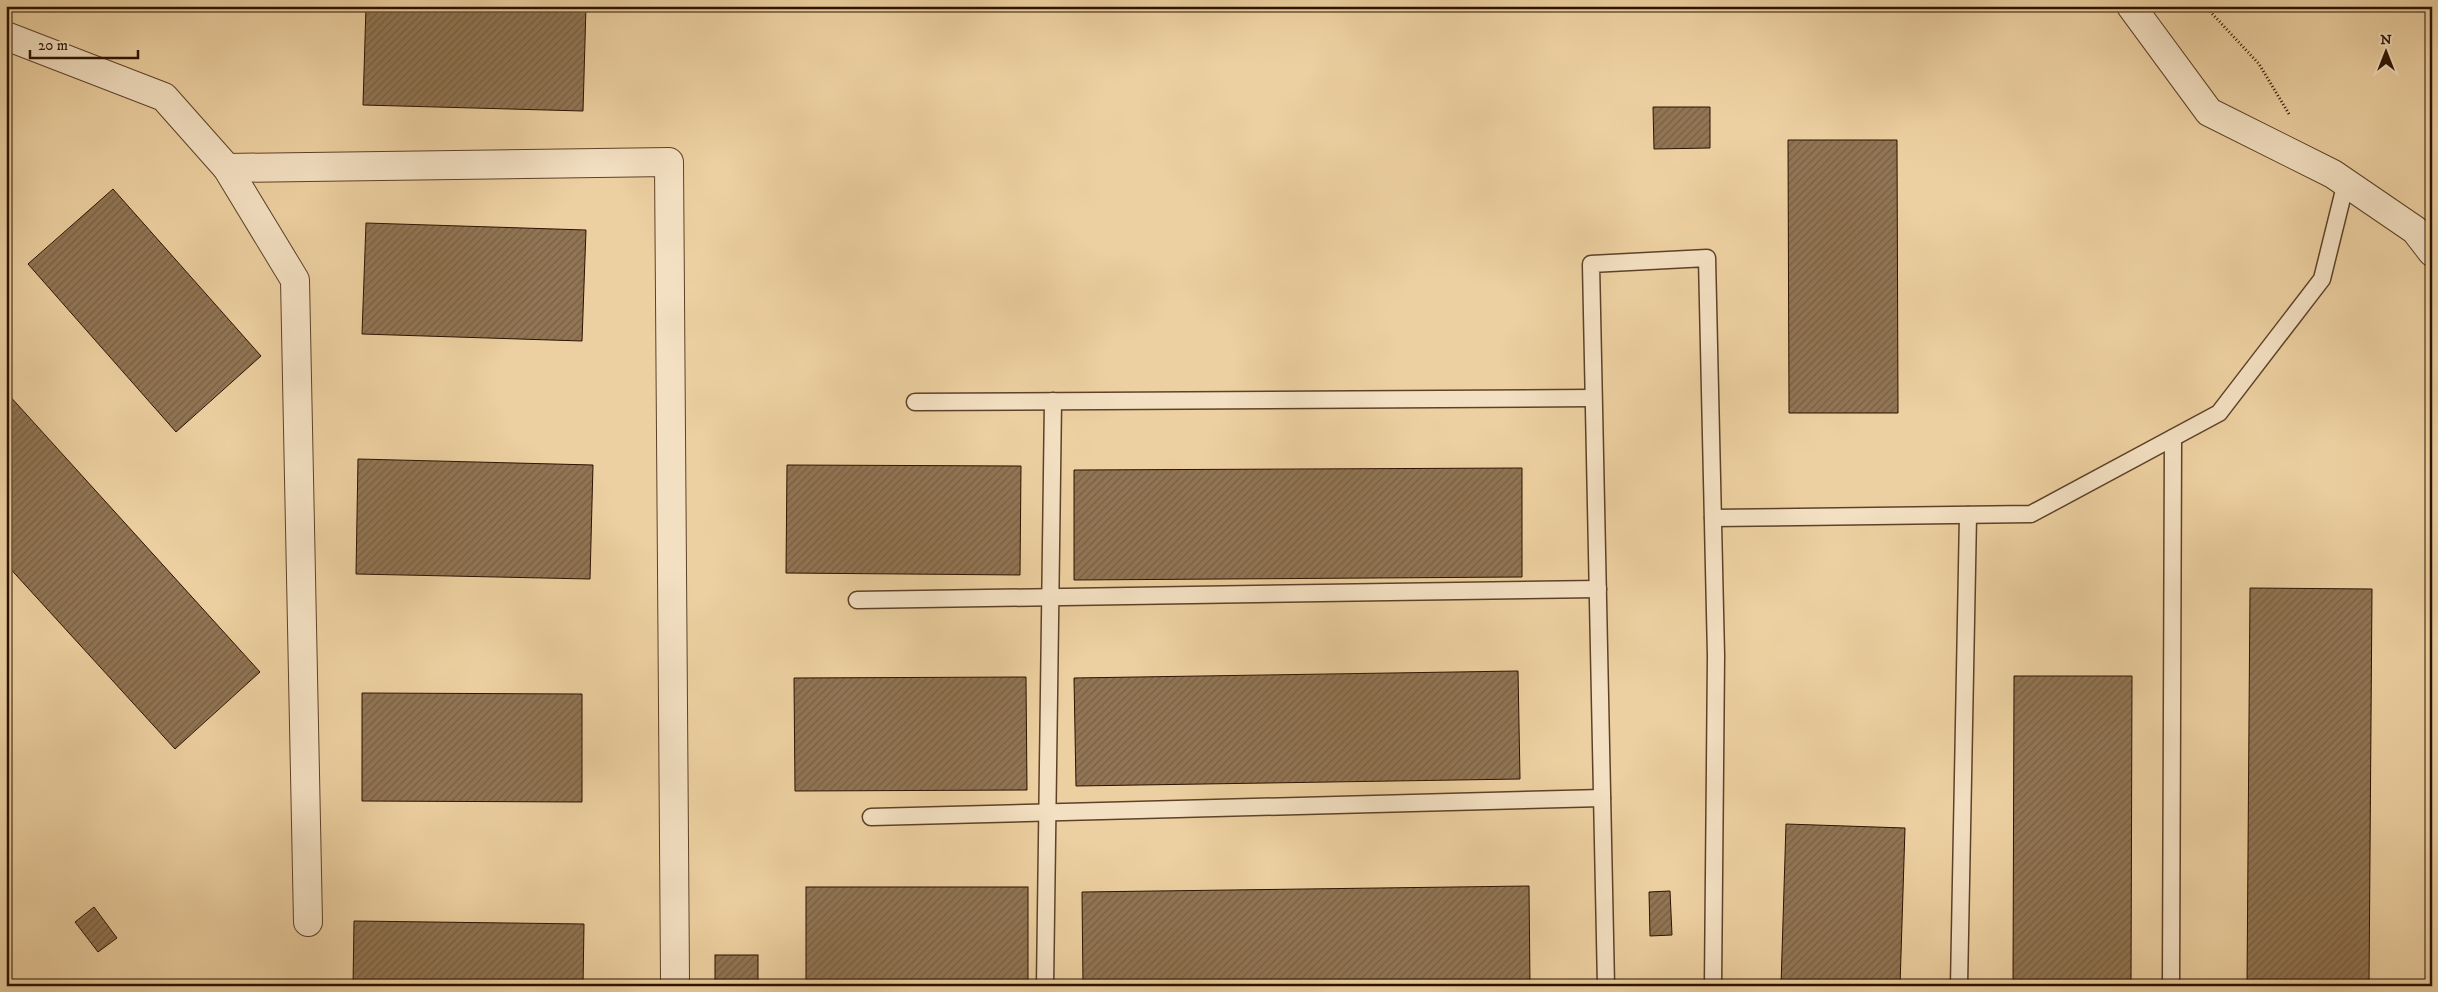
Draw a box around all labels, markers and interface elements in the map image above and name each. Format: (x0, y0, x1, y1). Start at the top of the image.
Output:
scale bar (30, 28, 138, 60)
north arrow (2360, 28, 2410, 78)
text: N (2380, 31, 2392, 49)
text: 20 m (38, 36, 68, 55)

